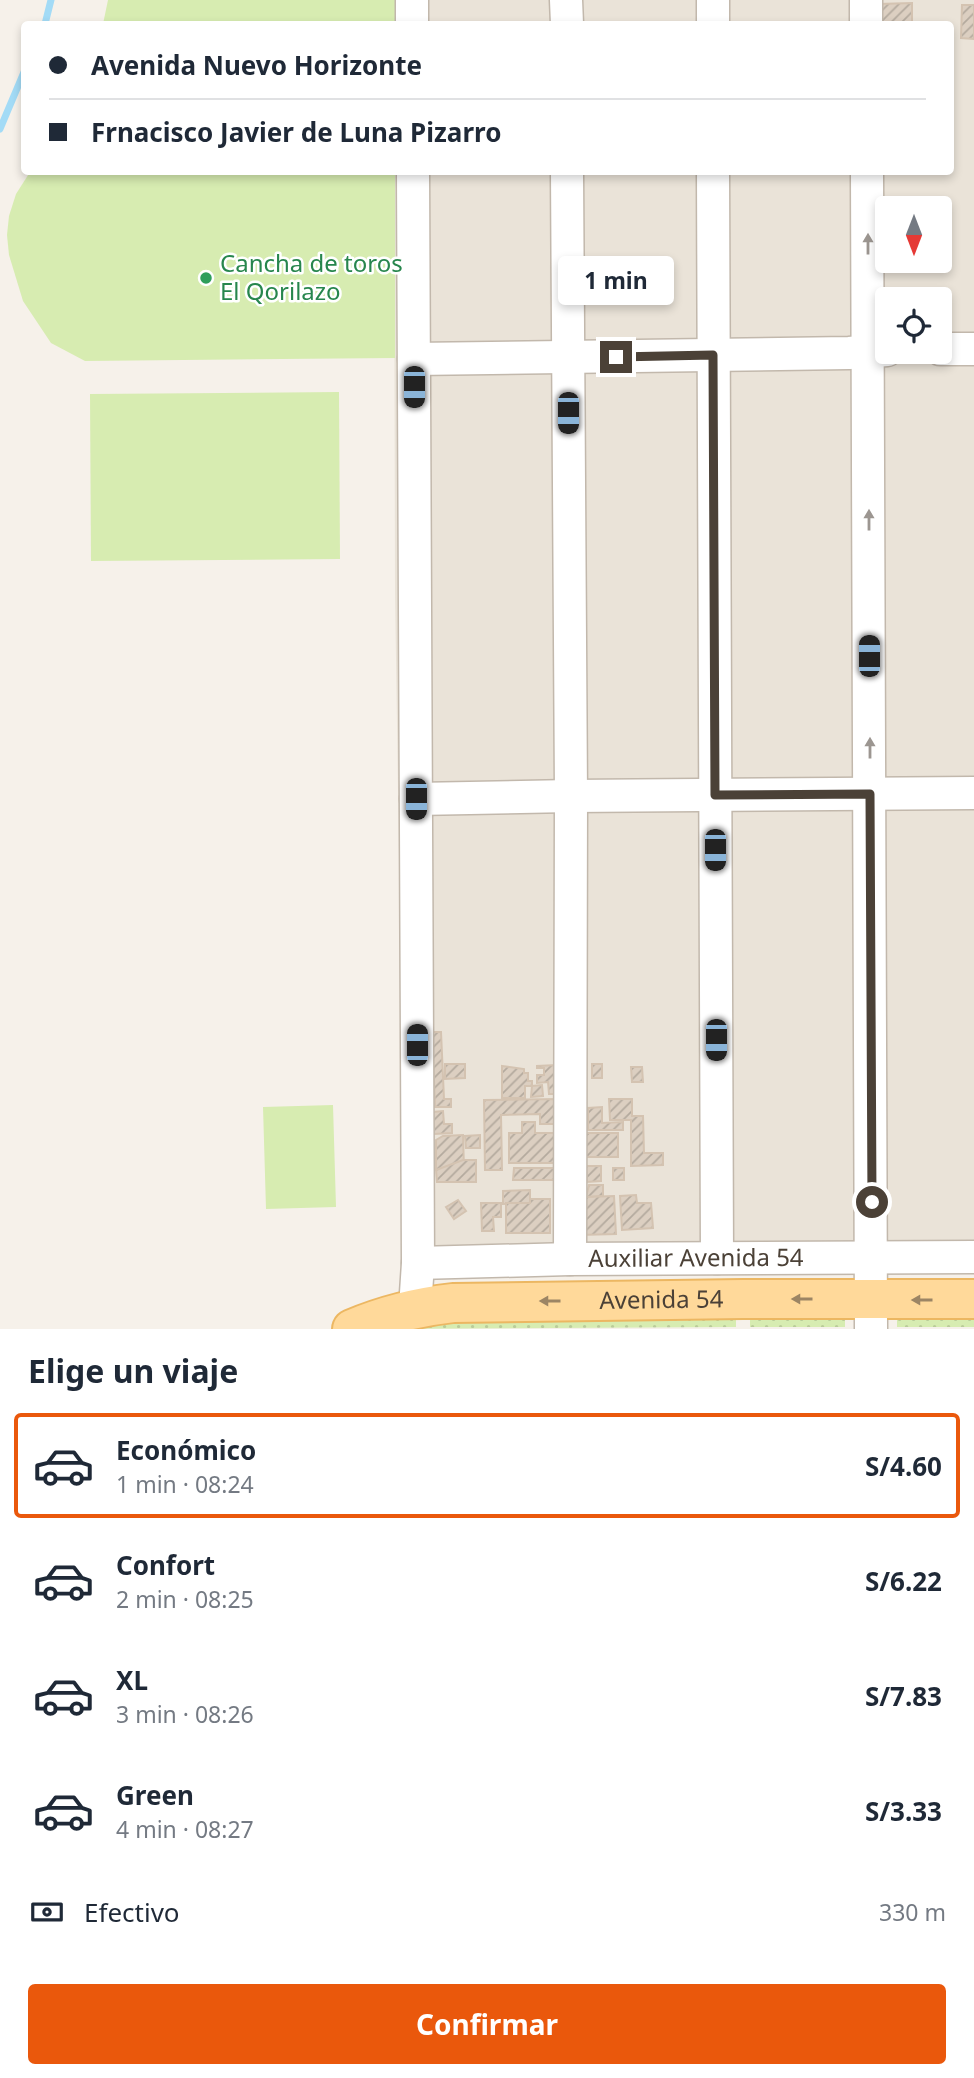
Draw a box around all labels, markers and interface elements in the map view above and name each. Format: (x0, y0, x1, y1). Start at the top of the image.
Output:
text: Avenida Nuevo Horizonte (91, 47, 422, 83)
text: Frnacisco Javier de Luna Pizarro (91, 114, 501, 150)
north arrow (875, 196, 952, 273)
map controls (875, 196, 952, 364)
one-way arrow (862, 232, 874, 254)
place label: Cancha de toros El Qorilazo (220, 246, 403, 307)
callout: 1 min (558, 256, 674, 304)
text: 1 min (584, 264, 648, 296)
marker: Cancha de toros El Qorilazo (198, 270, 214, 286)
button: locate (875, 287, 952, 364)
route end (600, 341, 632, 373)
car (404, 366, 425, 408)
car (558, 392, 579, 434)
one-way arrow (863, 509, 875, 531)
car (859, 635, 880, 677)
one-way arrow (864, 736, 876, 758)
car (406, 778, 427, 820)
car (705, 829, 726, 871)
car (706, 1019, 727, 1061)
car (407, 1024, 428, 1066)
route start (856, 1186, 888, 1218)
street label: Auxiliar Avenida 54 (588, 1240, 804, 1274)
street label: Avenida 54 (599, 1281, 724, 1316)
one-way arrow (791, 1293, 813, 1305)
one-way arrow (911, 1294, 933, 1306)
one-way arrow (539, 1295, 561, 1307)
text: Elige un viaje (28, 1349, 238, 1392)
text: Económico (116, 1432, 256, 1468)
icon: car (32, 1434, 95, 1497)
text: S/4.60 (865, 1448, 942, 1484)
text: 1 min · 08:24 (116, 1468, 254, 1500)
text: Confort (116, 1547, 215, 1583)
icon: car (32, 1549, 95, 1612)
text: S/6.22 (865, 1563, 942, 1599)
text: 2 min · 08:25 (116, 1583, 254, 1615)
text: XL (116, 1662, 148, 1698)
icon: car (32, 1664, 95, 1727)
text: S/7.83 (865, 1678, 942, 1714)
text: 3 min · 08:26 (116, 1698, 254, 1730)
text: Green (116, 1777, 194, 1813)
icon: car (32, 1779, 95, 1842)
text: S/3.33 (865, 1793, 942, 1829)
text: 4 min · 08:27 (116, 1813, 254, 1845)
icon: cash (28, 1893, 66, 1931)
text: Efectivo (84, 1894, 180, 1930)
text: 330 m (879, 1896, 946, 1928)
button: Confirmar (28, 1984, 946, 2064)

